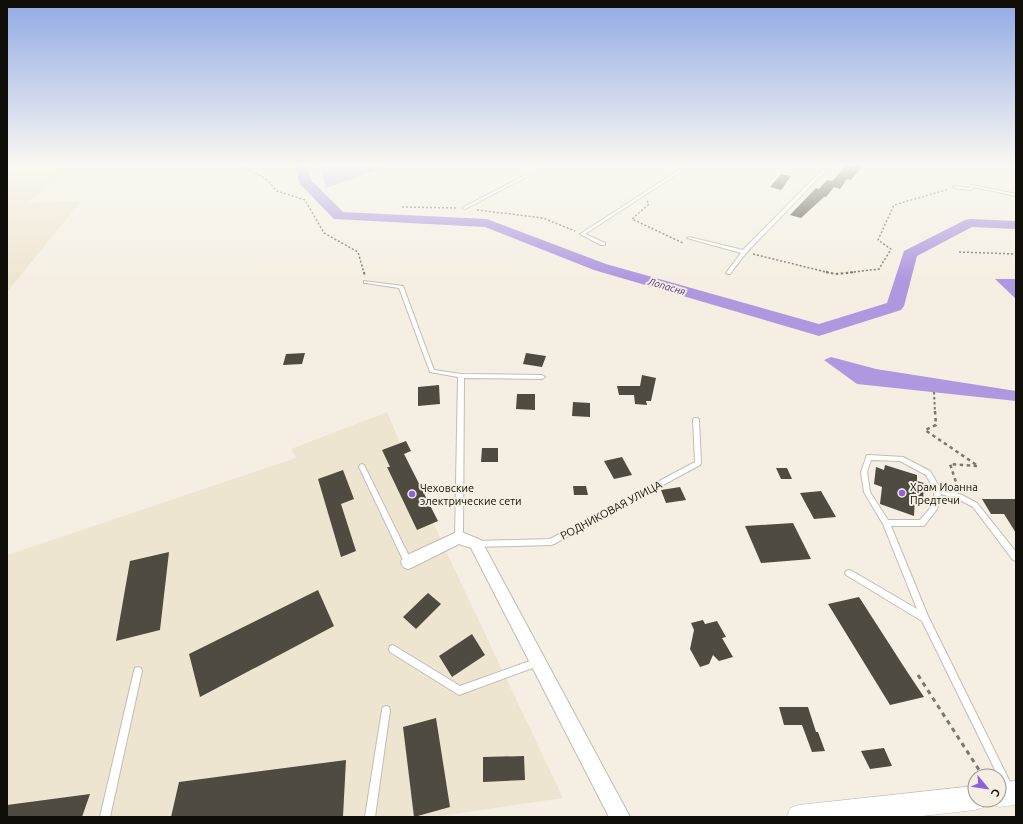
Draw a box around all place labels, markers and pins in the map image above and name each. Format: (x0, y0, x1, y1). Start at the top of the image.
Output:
place label: Храм Иоанна Предтечи (910, 481, 978, 506)
place label: Чеховские электрические сети (420, 482, 522, 507)
marker: Храм Иоанна Предтечи (897, 488, 907, 498)
marker: Чеховские электрические сети (407, 489, 417, 499)

